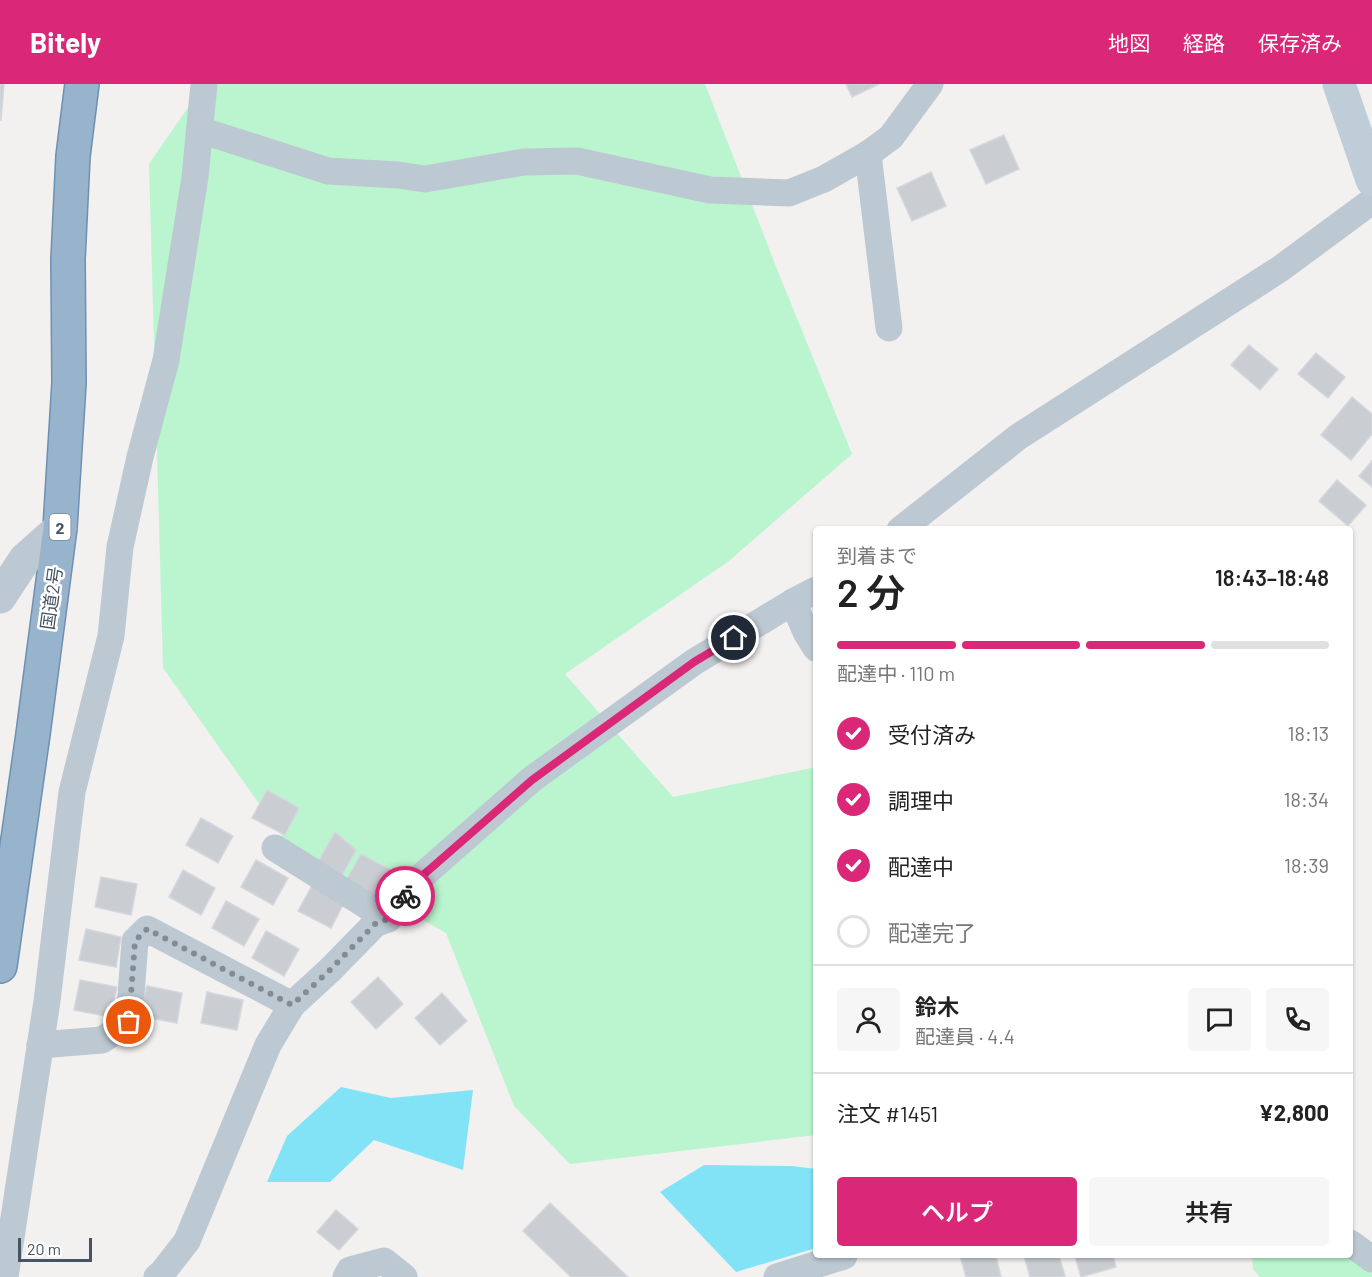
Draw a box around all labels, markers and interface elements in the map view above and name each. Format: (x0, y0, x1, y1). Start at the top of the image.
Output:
text: Bitely (30, 25, 101, 59)
text: 地図 (1108, 30, 1150, 55)
text: 経路 (1183, 30, 1225, 55)
text: 保存済み (1258, 30, 1342, 55)
road number: 2 (50, 514, 70, 540)
text: 到着まで (837, 543, 917, 567)
text: 18:43–18:48 (1215, 564, 1329, 590)
street label: 国道2号 (36, 565, 66, 631)
text: 2 分 (837, 568, 905, 615)
pin (708, 612, 759, 663)
icon: home (717, 621, 750, 654)
text: 配達中 · 110 m (837, 661, 955, 685)
icon: check (837, 717, 870, 750)
text: 受付済み (888, 721, 976, 747)
text: 18:13 (1288, 721, 1329, 745)
icon: check (837, 783, 870, 816)
text: 調理中 (888, 787, 954, 813)
text: 18:34 (1283, 787, 1329, 811)
icon: check (837, 849, 870, 882)
text: 配達中 (888, 853, 954, 879)
text: 18:39 (1284, 853, 1329, 877)
courier (375, 866, 435, 926)
icon: bike (389, 880, 422, 913)
text: 配達完了 (888, 919, 976, 945)
button: person (837, 988, 900, 1051)
button: chat (1188, 988, 1251, 1051)
button: phone (1266, 988, 1329, 1051)
text: 鈴木 (915, 993, 959, 1019)
pin (103, 996, 154, 1047)
icon: bag (112, 1005, 145, 1038)
text: 配達員 · 4.4 (915, 1024, 1015, 1048)
text: ¥2,800 (1259, 1099, 1329, 1125)
text: 注文 #1451 (837, 1100, 938, 1126)
button: ヘルプ (837, 1177, 1077, 1246)
button: 共有 (1089, 1177, 1329, 1246)
scale bar (18, 1235, 92, 1262)
text: 20 m (27, 1239, 61, 1258)

